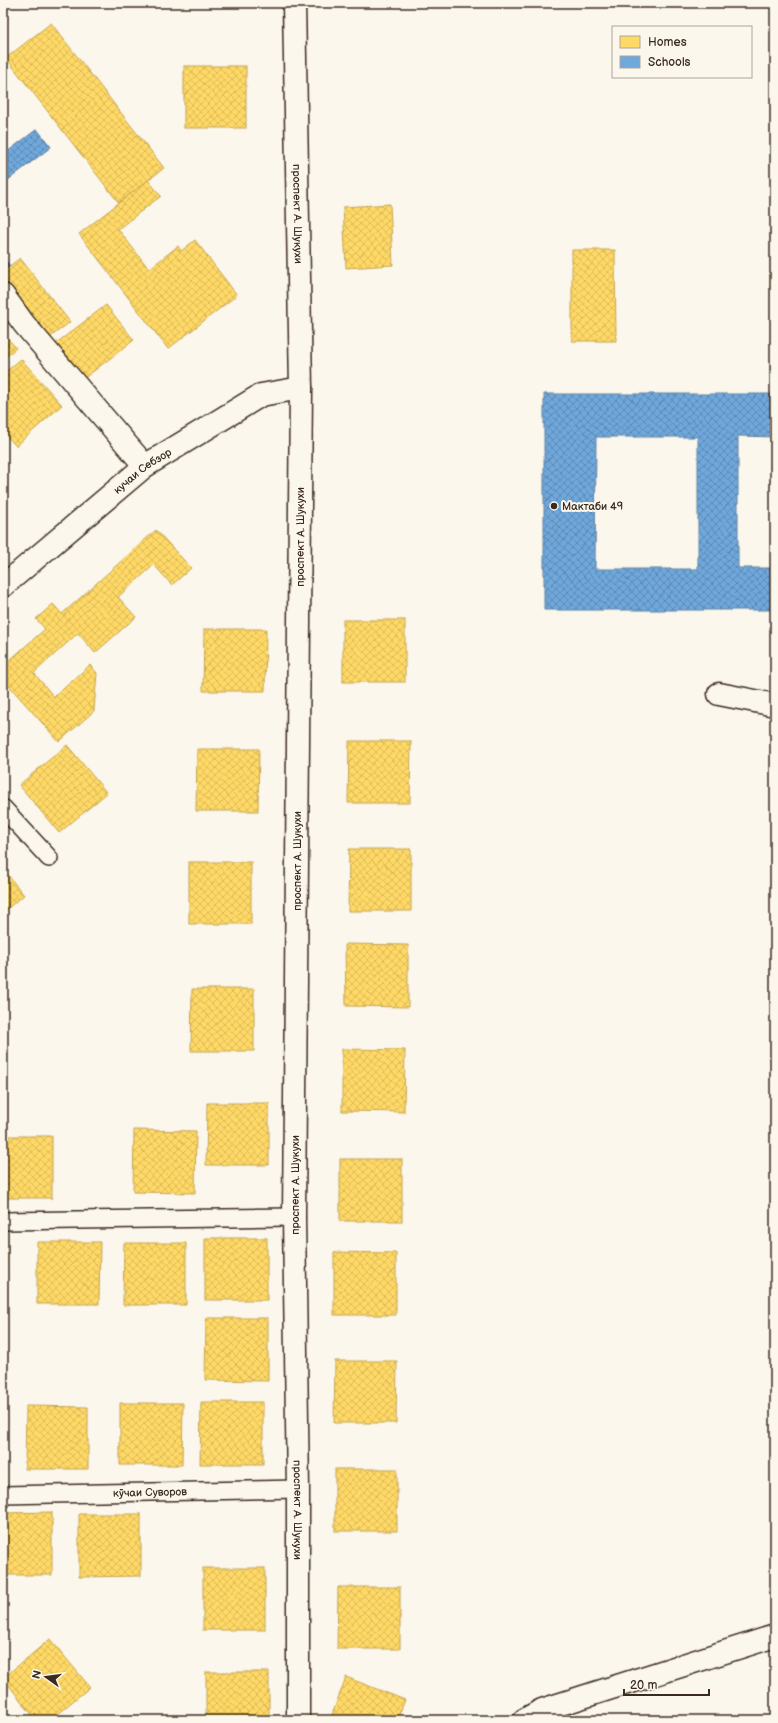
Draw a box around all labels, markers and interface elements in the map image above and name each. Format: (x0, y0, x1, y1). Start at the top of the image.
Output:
legend (612, 26, 752, 78)
text: Homes (648, 35, 687, 50)
text: Schools (648, 55, 691, 70)
street label: проспект А. Шукухи (290, 164, 305, 264)
street label: кучаи Себзор (111, 445, 174, 496)
street label: проспект А. Шукухи (294, 487, 307, 587)
place label: Мактаби 49 (562, 500, 623, 513)
marker: Мактаби 49 (549, 501, 559, 511)
street label: проспект А. Шукухи (291, 811, 304, 911)
street label: проспект А. Шукухи (289, 1135, 302, 1235)
street label: проспект А. Шукухи (291, 1460, 305, 1560)
street label: кӯчаи Суворов (113, 1485, 187, 1499)
north arrow (26, 1657, 66, 1697)
text: N (29, 1669, 44, 1680)
scale bar (624, 1671, 709, 1697)
text: 20 m (630, 1678, 657, 1693)

